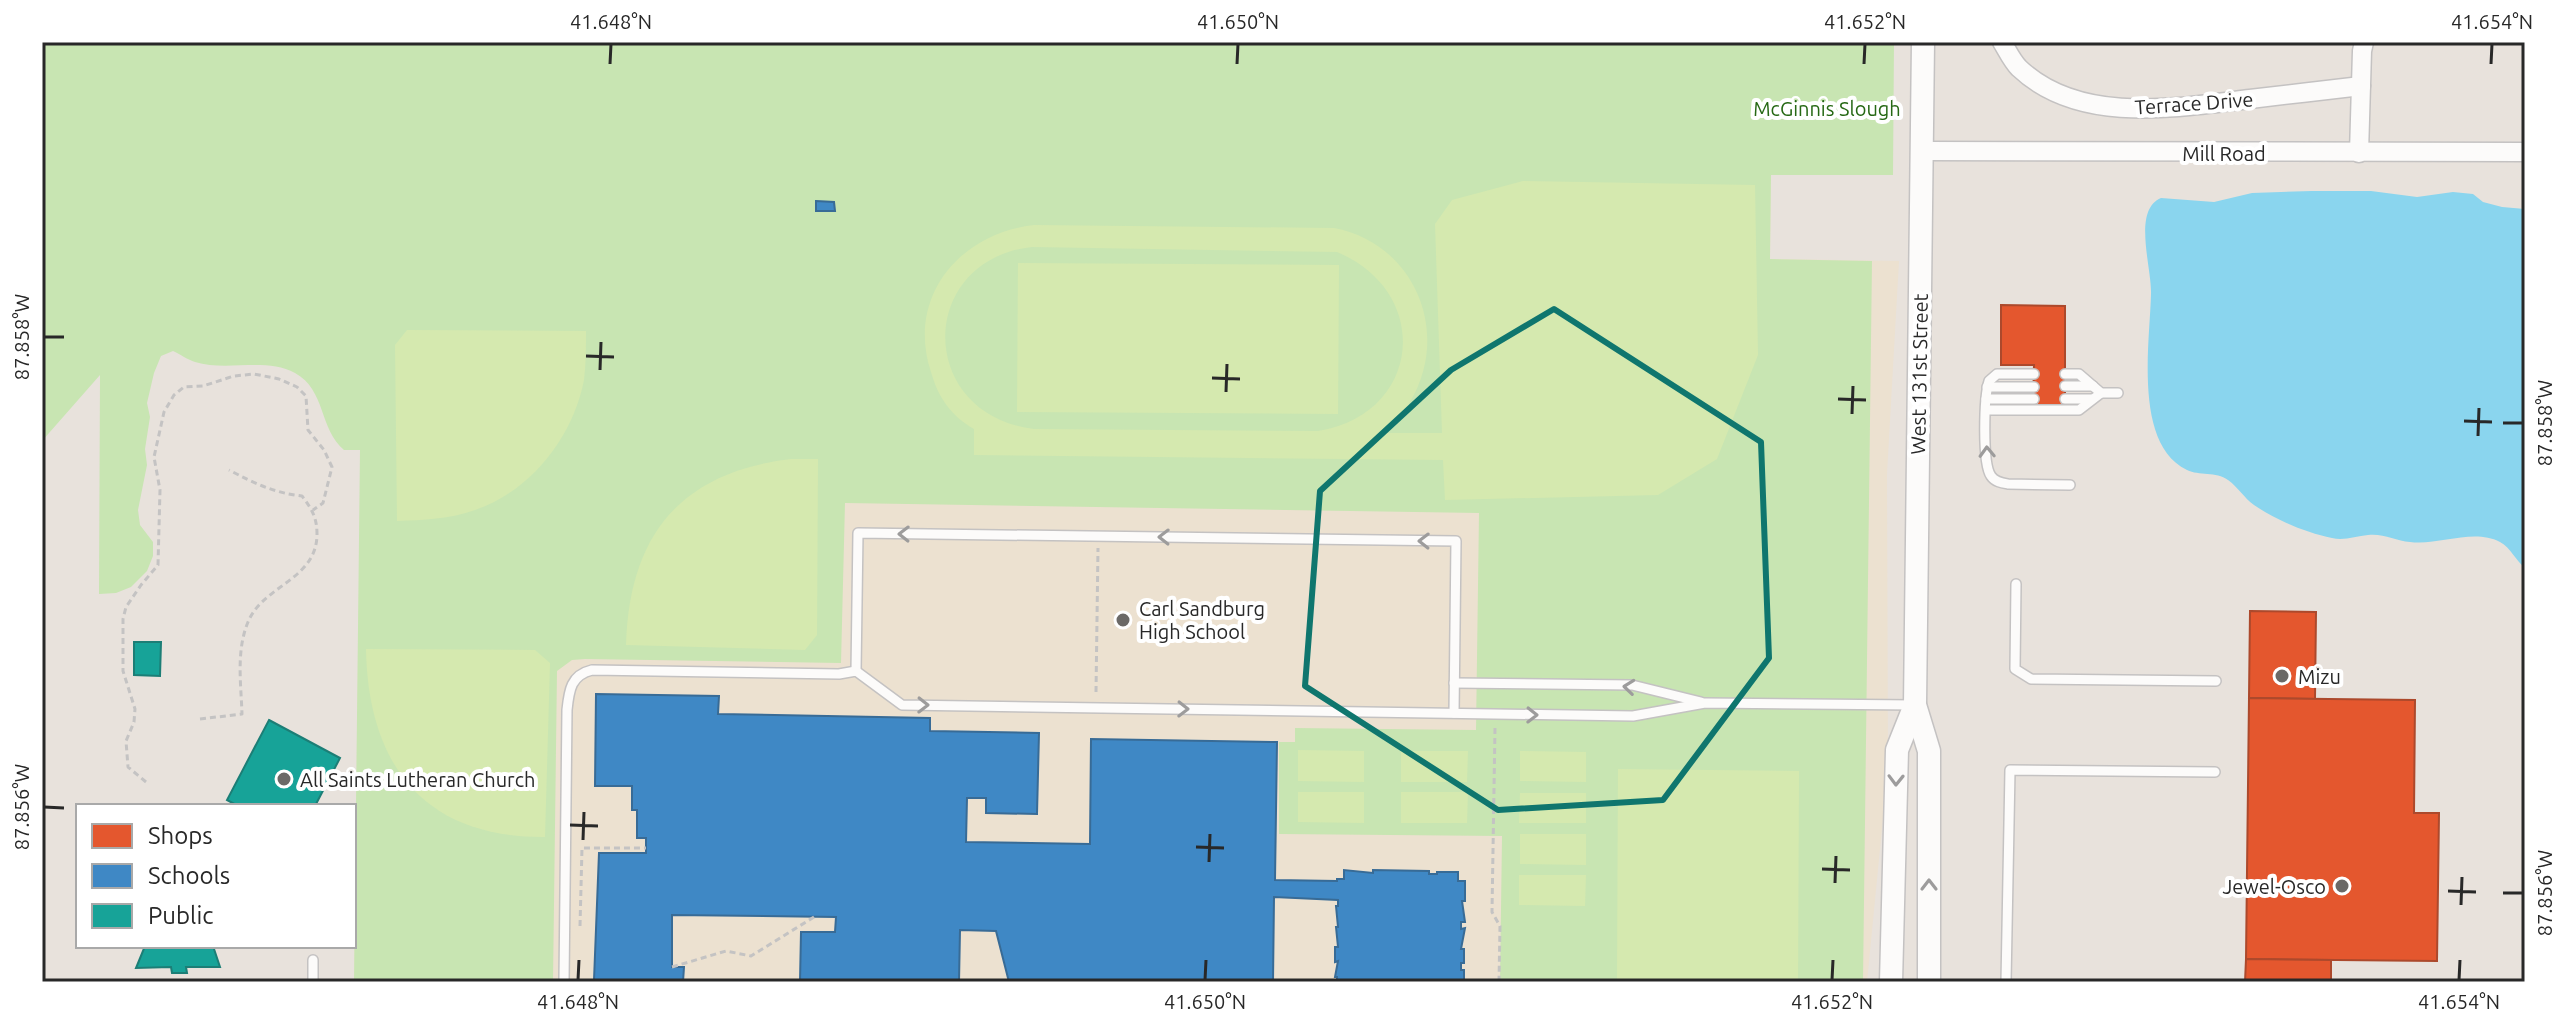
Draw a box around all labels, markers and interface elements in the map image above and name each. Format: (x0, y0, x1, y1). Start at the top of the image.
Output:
text: 41.648°N (570, 10, 652, 33)
text: 41.650°N (1197, 10, 1279, 33)
text: 41.652°N (1824, 10, 1906, 33)
text: 41.654°N (2451, 10, 2533, 33)
street label: Terrace Drive (2134, 87, 2254, 119)
park label: McGinnis Slough (1753, 97, 1901, 120)
street label: Mill Road (2182, 142, 2266, 165)
street label: West 131st Street (1906, 293, 1932, 455)
text: 87.858°W (10, 294, 33, 380)
text: 87.858°W (2533, 380, 2556, 466)
one-way arrow (1978, 445, 1995, 458)
one-way arrow (897, 525, 910, 543)
one-way arrow (1157, 528, 1170, 546)
one-way arrow (1417, 532, 1430, 549)
place label: Carl Sandburg High School (1139, 597, 1265, 643)
marker: Carl Sandburg High School (1114, 611, 1132, 629)
place label: Mizu (2298, 665, 2341, 688)
marker: Mizu (2273, 667, 2291, 685)
one-way arrow (1622, 678, 1635, 695)
one-way arrow (917, 697, 930, 714)
one-way arrow (1177, 701, 1190, 718)
one-way arrow (1526, 706, 1539, 723)
text: 87.856°W (10, 764, 33, 850)
place label: All Saints Lutheran Church (300, 768, 535, 791)
marker: All Saints Lutheran Church (275, 770, 293, 788)
one-way arrow (1887, 774, 1905, 787)
legend (76, 804, 356, 948)
text: Shops (148, 822, 213, 849)
text: 87.856°W (2533, 850, 2556, 936)
text: Schools (148, 862, 230, 889)
place label: Jewel-Osco (2222, 875, 2326, 898)
marker: Jewel-Osco (2333, 877, 2351, 895)
one-way arrow (1920, 878, 1938, 891)
text: Public (148, 902, 213, 929)
text: 41.648°N (537, 990, 619, 1013)
text: 41.650°N (1164, 990, 1246, 1013)
text: 41.652°N (1791, 990, 1873, 1013)
text: 41.654°N (2418, 990, 2500, 1013)

